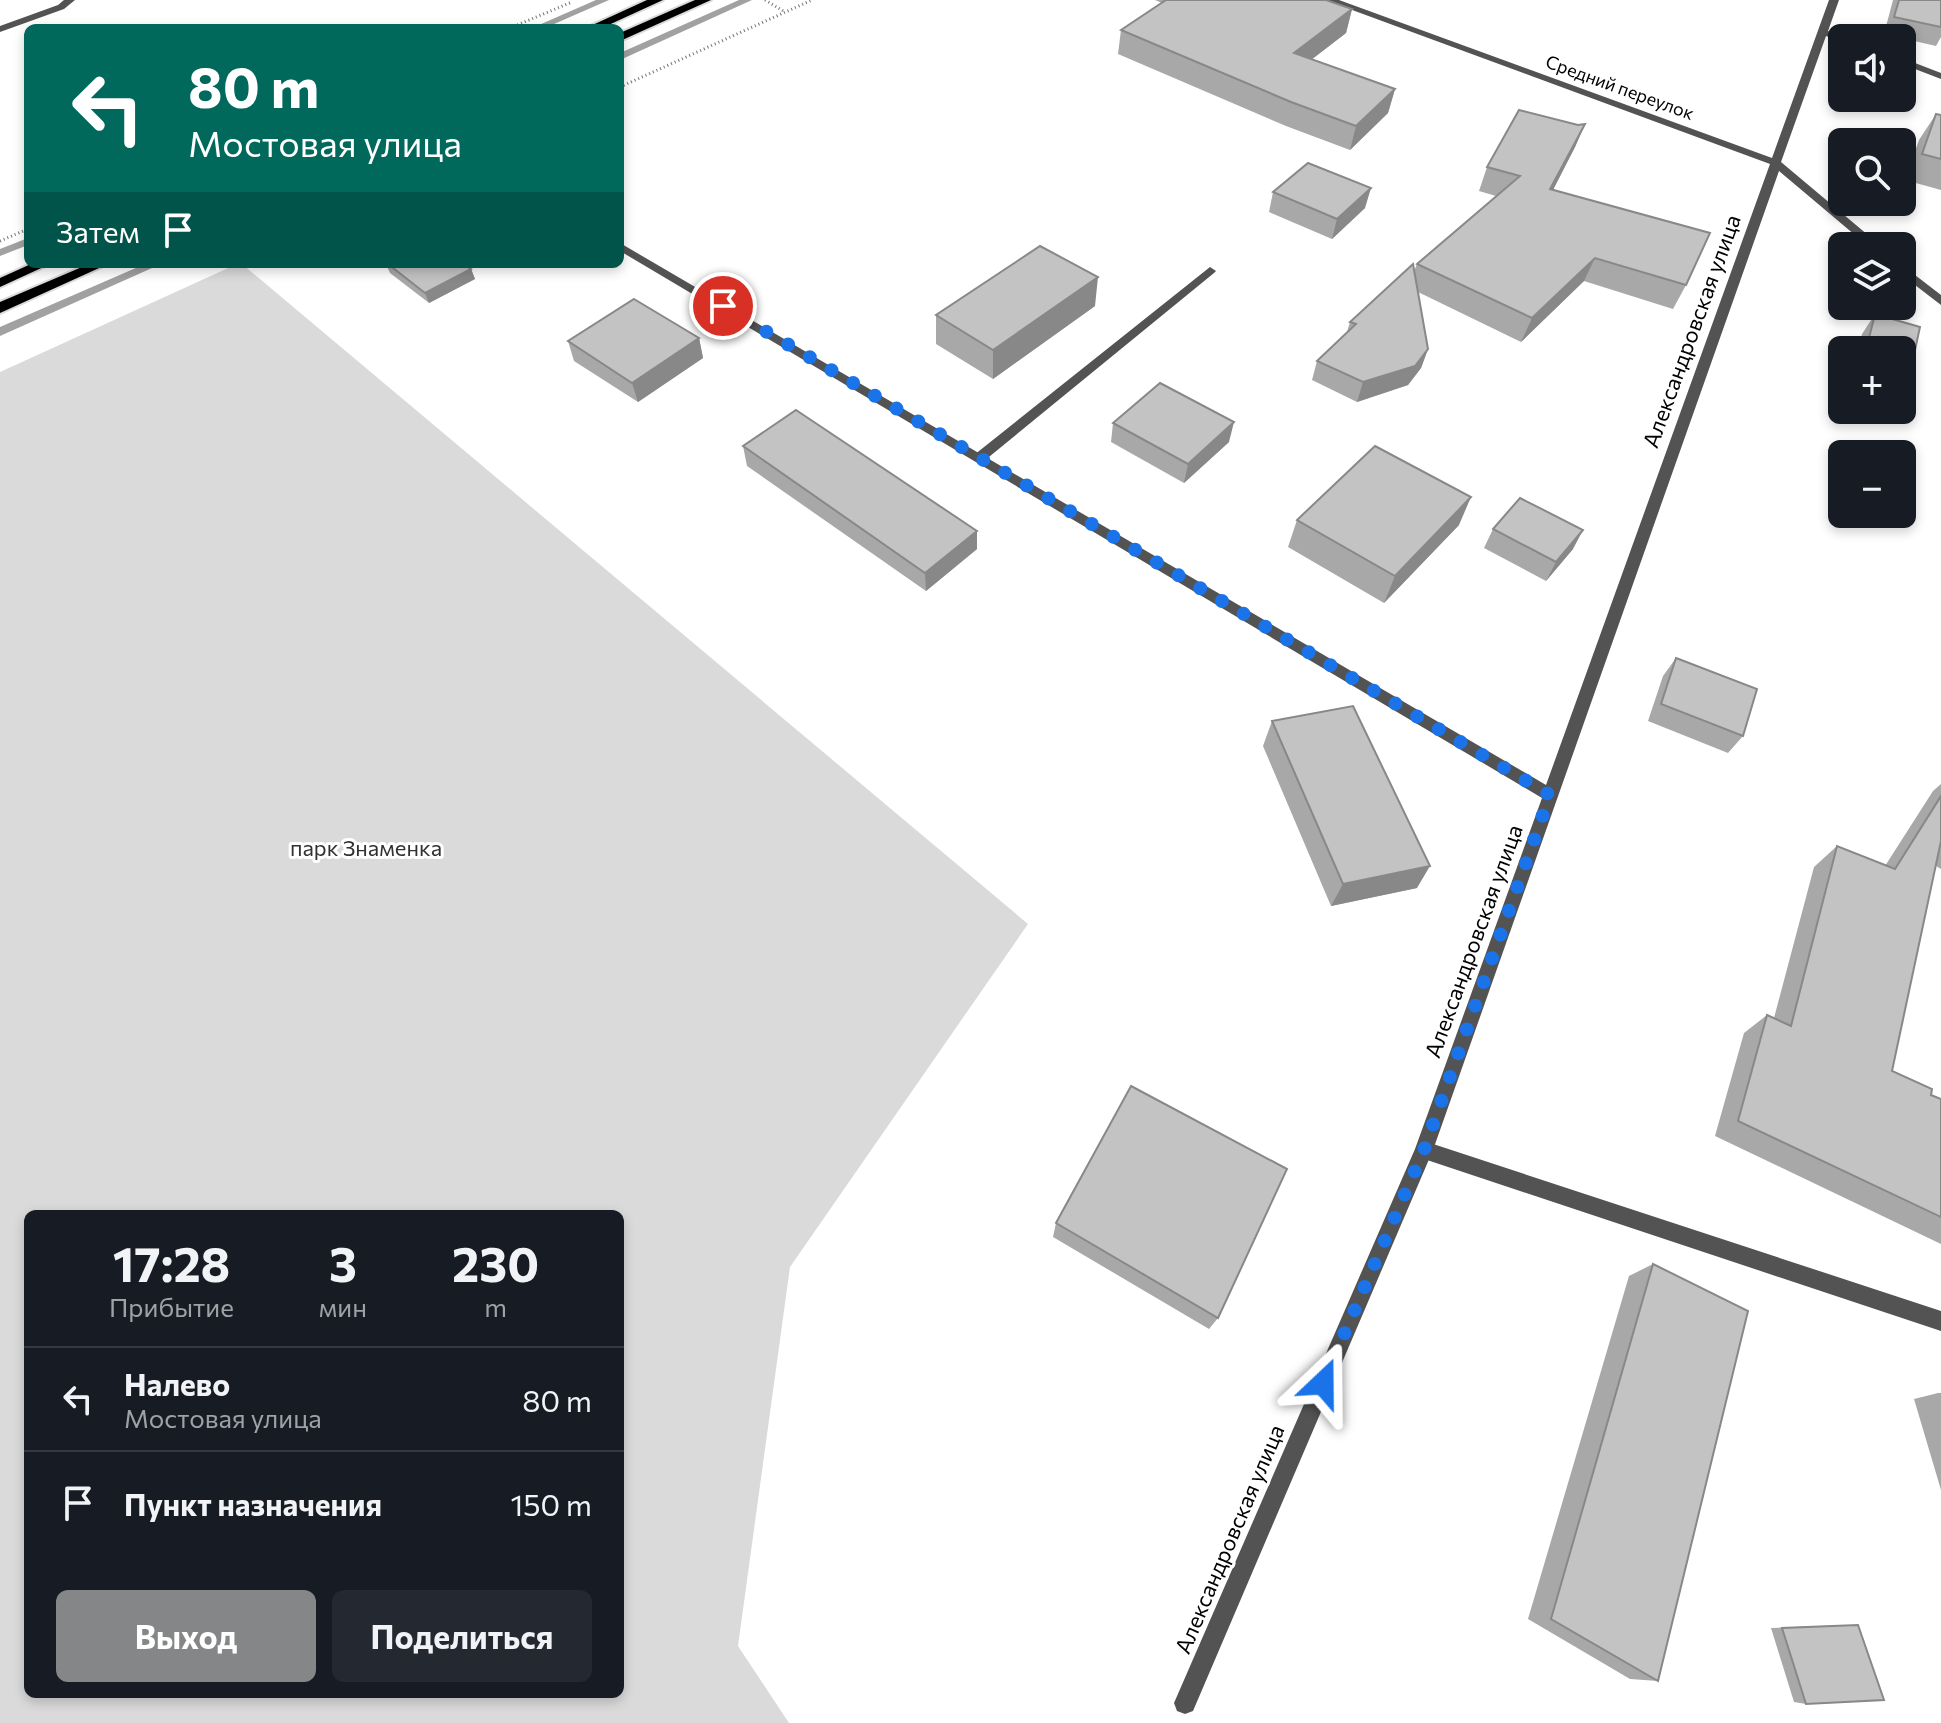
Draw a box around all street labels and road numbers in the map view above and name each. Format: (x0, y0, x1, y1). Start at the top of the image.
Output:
street label: Средний переулок (1543, 50, 1698, 124)
street label: Александровская улица (1636, 211, 1746, 451)
street label: Александровская улица (1418, 821, 1528, 1061)
street label: Александровская улица (1168, 1420, 1290, 1658)

